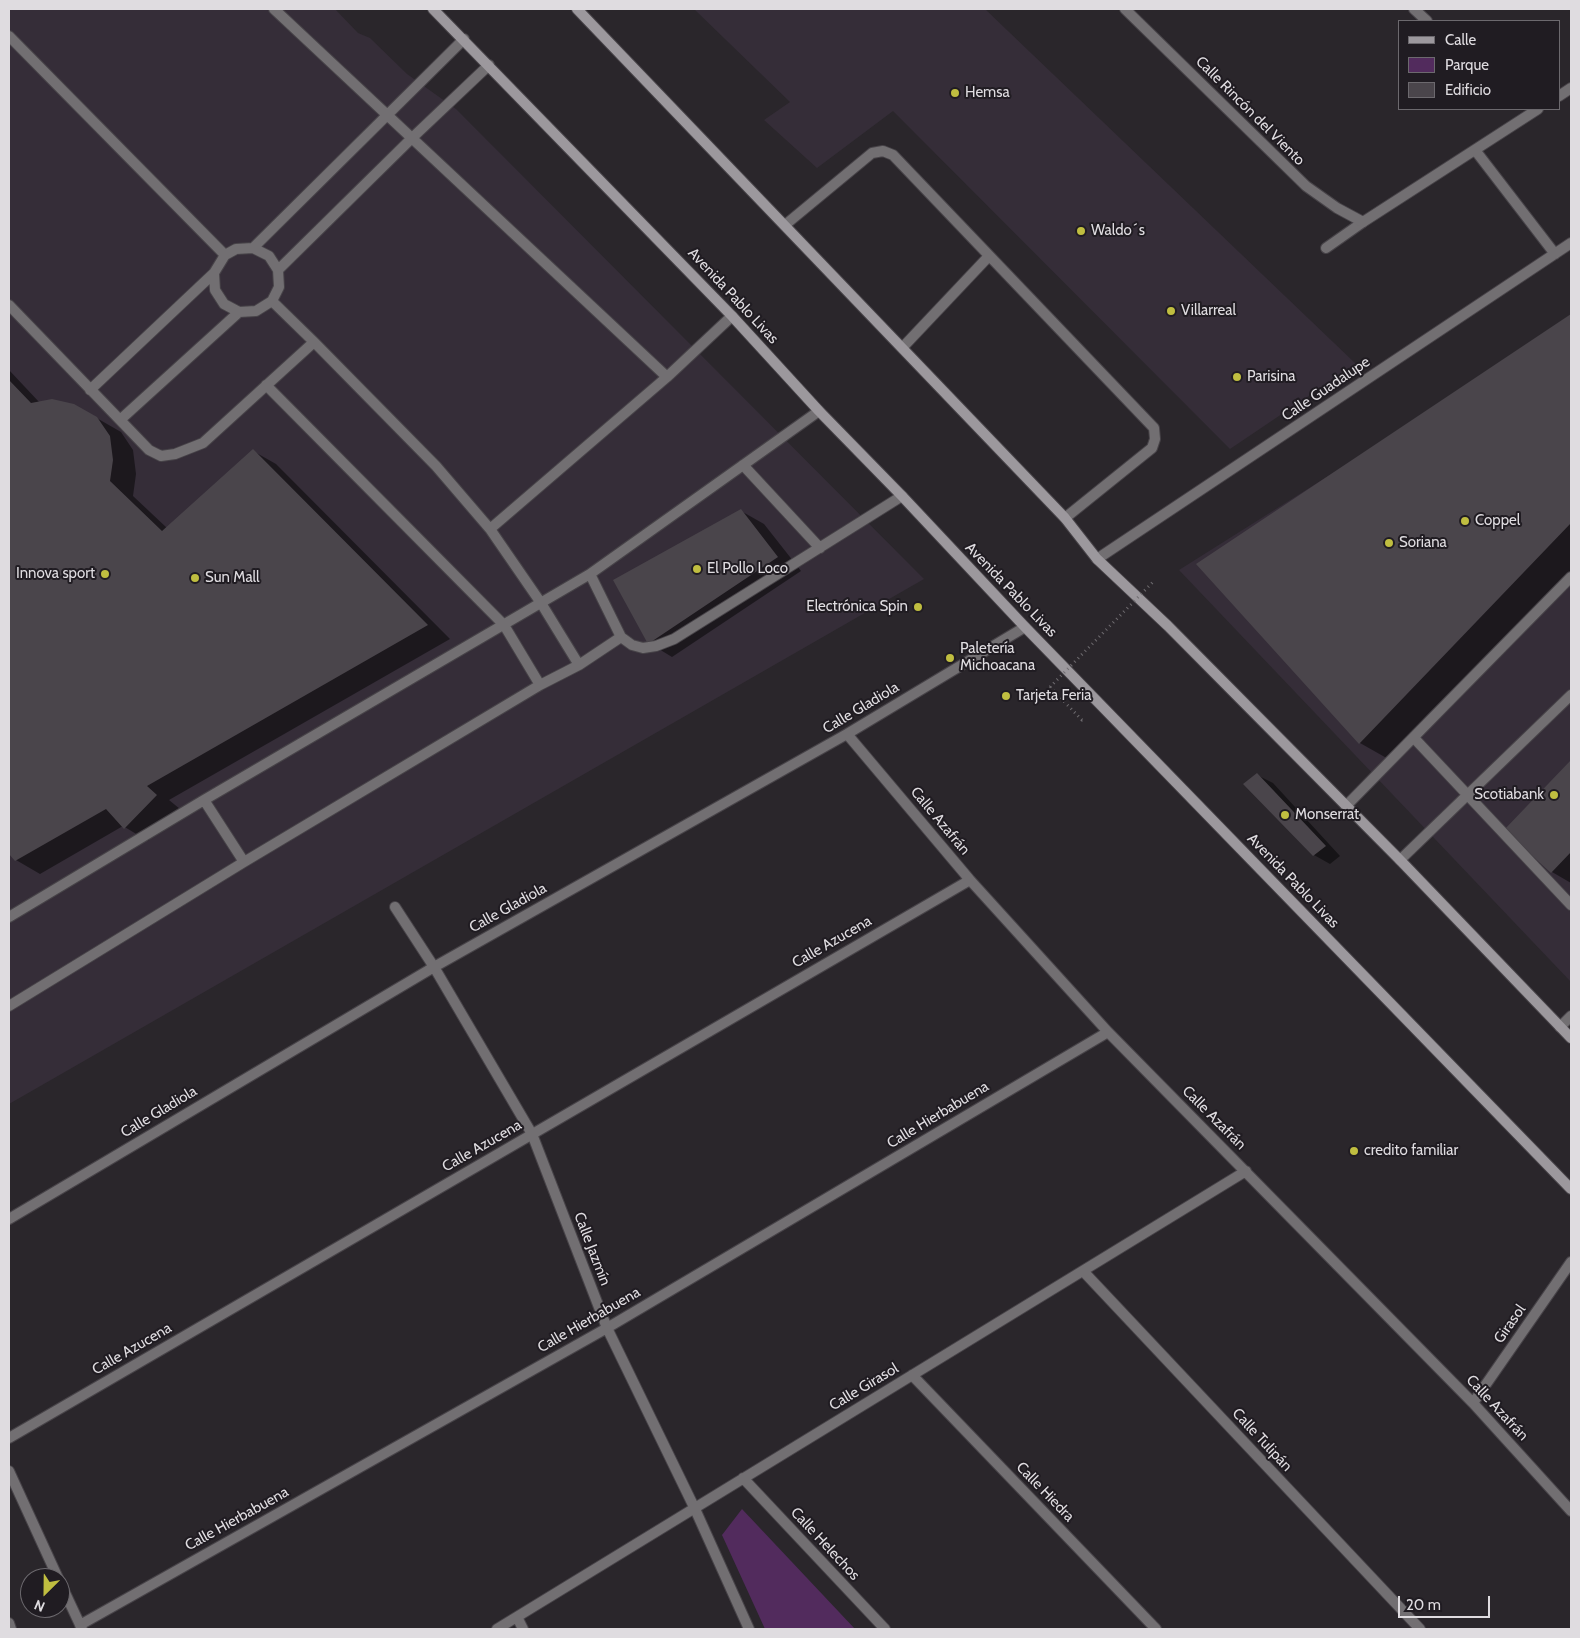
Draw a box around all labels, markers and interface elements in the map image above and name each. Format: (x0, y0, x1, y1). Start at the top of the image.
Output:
legend (1398, 20, 1560, 110)
text: Calle (1445, 31, 1476, 49)
street label: Calle Rincón del Viento (1192, 53, 1308, 169)
text: Parque (1445, 56, 1489, 74)
text: Edificio (1445, 81, 1491, 99)
place label: Hemsa (965, 84, 1010, 102)
marker: Hemsa (949, 87, 961, 99)
place label: Waldo´s (1091, 222, 1145, 240)
marker: Waldo´s (1075, 225, 1087, 237)
street label: Avenida Pablo Livas (684, 244, 782, 348)
place label: Villarreal (1181, 302, 1236, 320)
marker: Villarreal (1165, 305, 1177, 317)
street label: Calle Guadalupe (1278, 353, 1374, 425)
place label: Parisina (1247, 368, 1295, 386)
marker: Parisina (1231, 371, 1243, 383)
place label: Coppel (1475, 512, 1520, 530)
marker: Coppel (1459, 515, 1471, 527)
place label: Soriana (1399, 534, 1447, 552)
marker: Soriana (1383, 537, 1395, 549)
street label: Avenida Pablo Livas (961, 539, 1061, 641)
place label: El Pollo Loco (707, 560, 788, 578)
marker: El Pollo Loco (691, 563, 703, 575)
place label: Innova sport (16, 565, 95, 583)
marker: Innova sport (99, 568, 111, 580)
place label: Sun Mall (205, 569, 260, 587)
marker: Sun Mall (189, 572, 201, 584)
place label: Electrónica Spin (806, 598, 908, 616)
marker: Electrónica Spin (912, 601, 924, 613)
place label: Paletería Michoacana (960, 640, 1035, 675)
marker: Paletería Michoacana (944, 652, 956, 664)
street label: Calle Gladiola (820, 678, 902, 738)
place label: Tarjeta Feria (1016, 687, 1091, 705)
marker: Tarjeta Feria (1000, 690, 1012, 702)
street label: Calle Azafrán (906, 783, 974, 859)
place label: Scotiabank (1474, 786, 1544, 804)
marker: Scotiabank (1548, 789, 1560, 801)
place label: Monserrat (1295, 806, 1359, 824)
marker: Monserrat (1279, 809, 1291, 821)
street label: Avenida Pablo Livas (1243, 830, 1343, 932)
street label: Calle Gladiola (466, 879, 550, 937)
street label: Calle Azucena (789, 912, 875, 972)
street label: Calle Hierbabuena (884, 1078, 992, 1152)
street label: Calle Gladiola (118, 1082, 200, 1142)
street label: Calle Azafrán (1178, 1082, 1250, 1154)
street label: Calle Azucena (439, 1116, 525, 1176)
place label: credito familiar (1364, 1142, 1458, 1160)
marker: credito familiar (1348, 1145, 1360, 1157)
street label: Calle Jazmín (570, 1210, 614, 1288)
street label: Calle Hierbabuena (534, 1283, 644, 1357)
street label: Girasol (1490, 1301, 1530, 1347)
street label: Calle Azucena (89, 1319, 175, 1379)
street label: Calle Girasol (826, 1359, 902, 1415)
street label: Calle Azafrán (1462, 1371, 1532, 1445)
street label: Calle Tulipán (1228, 1405, 1296, 1475)
street label: Calle Hiedra (1012, 1458, 1078, 1526)
street label: Calle Hierbabuena (182, 1483, 292, 1555)
street label: Calle Helechos (787, 1504, 863, 1584)
north arrow (20, 1568, 70, 1618)
scale bar (1400, 1586, 1492, 1618)
text: N (31, 1596, 48, 1616)
text: 20 m (1406, 1596, 1441, 1614)

